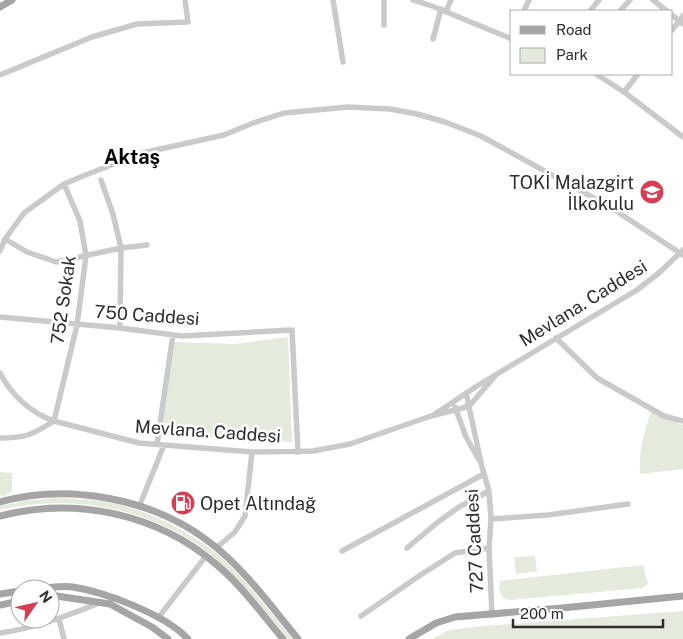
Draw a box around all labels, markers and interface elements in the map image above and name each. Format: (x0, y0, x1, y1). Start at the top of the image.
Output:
legend (510, 10, 673, 75)
text: Road (556, 21, 592, 38)
text: Park (556, 46, 588, 63)
district label: Aktaş (104, 145, 160, 169)
place label: TOKİ Malazgirt İlkokulu (509, 171, 634, 214)
school or university icon: TOKİ Malazgirt İlkokulu (639, 179, 665, 205)
street label: 752 Sokak (46, 254, 80, 346)
street label: Mevlana. Caddesi (515, 255, 651, 351)
street label: 750 Caddesi (94, 301, 200, 329)
street label: Mevlana. Caddesi (134, 415, 282, 447)
street label: 727 Caddesi (461, 488, 487, 594)
fuel station icon: Opet Altındağ (170, 490, 196, 516)
place label: Opet Altındağ (200, 493, 316, 514)
north arrow (10, 579, 60, 629)
text: N (36, 588, 55, 606)
scale bar (513, 596, 663, 628)
text: 200 m (520, 605, 564, 622)

